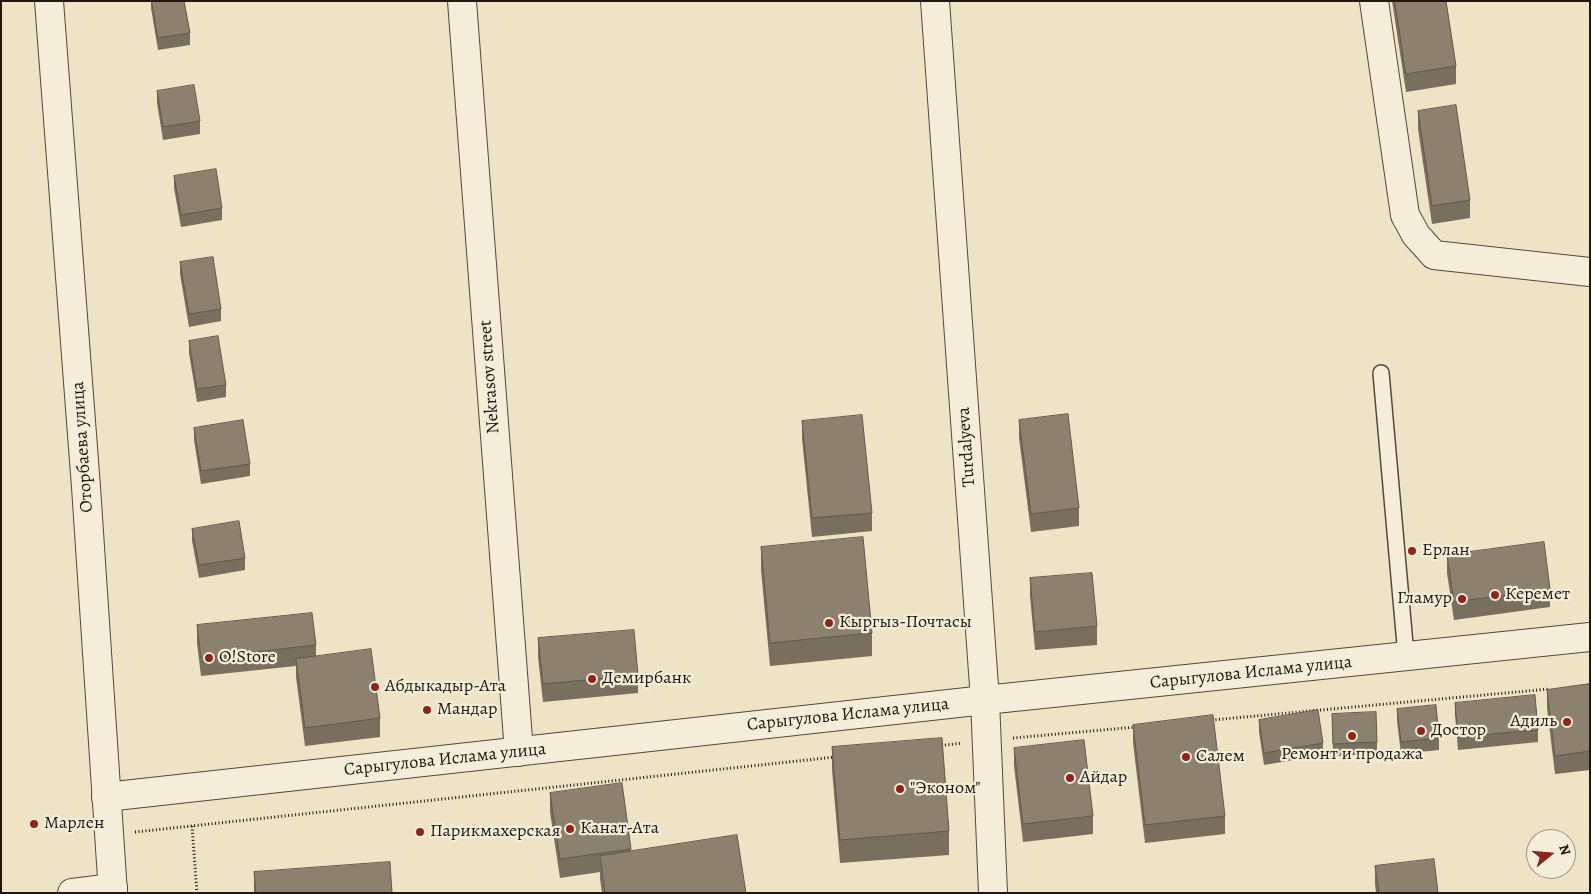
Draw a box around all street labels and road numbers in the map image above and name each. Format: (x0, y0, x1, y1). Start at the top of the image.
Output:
street label: Nekrasov street (475, 319, 505, 435)
street label: Оторбаева улица (68, 381, 98, 513)
street label: Turdalyeva (953, 406, 981, 488)
street label: Сарыгулова Ислама улица (1149, 652, 1353, 694)
street label: Сарыгулова Ислама улица (746, 694, 950, 736)
street label: Сарыгулова Ислама улица (343, 739, 547, 781)

